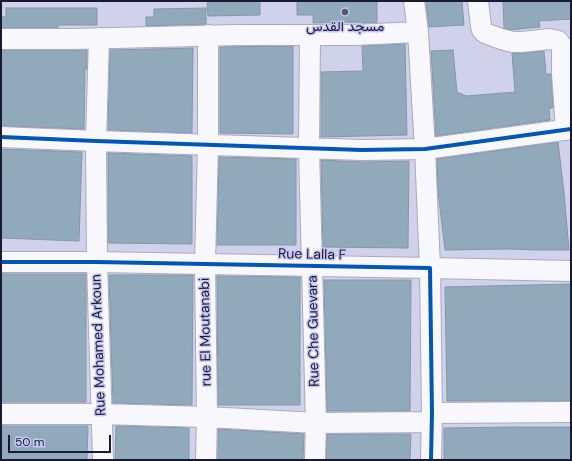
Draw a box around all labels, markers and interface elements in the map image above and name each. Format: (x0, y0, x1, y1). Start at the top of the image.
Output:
marker: مسجد القدس (340, 7, 350, 17)
place label: مسجد القدس (306, 19, 384, 35)
street label: Rue Lalla F (278, 246, 346, 264)
street label: Rue Mohamed Arkoun (88, 274, 110, 416)
street label: Rue Che Guevara (305, 275, 323, 387)
street label: rue El Moutanabi (197, 278, 215, 386)
scale bar (10, 427, 113, 453)
text: 50 m (15, 434, 44, 450)

